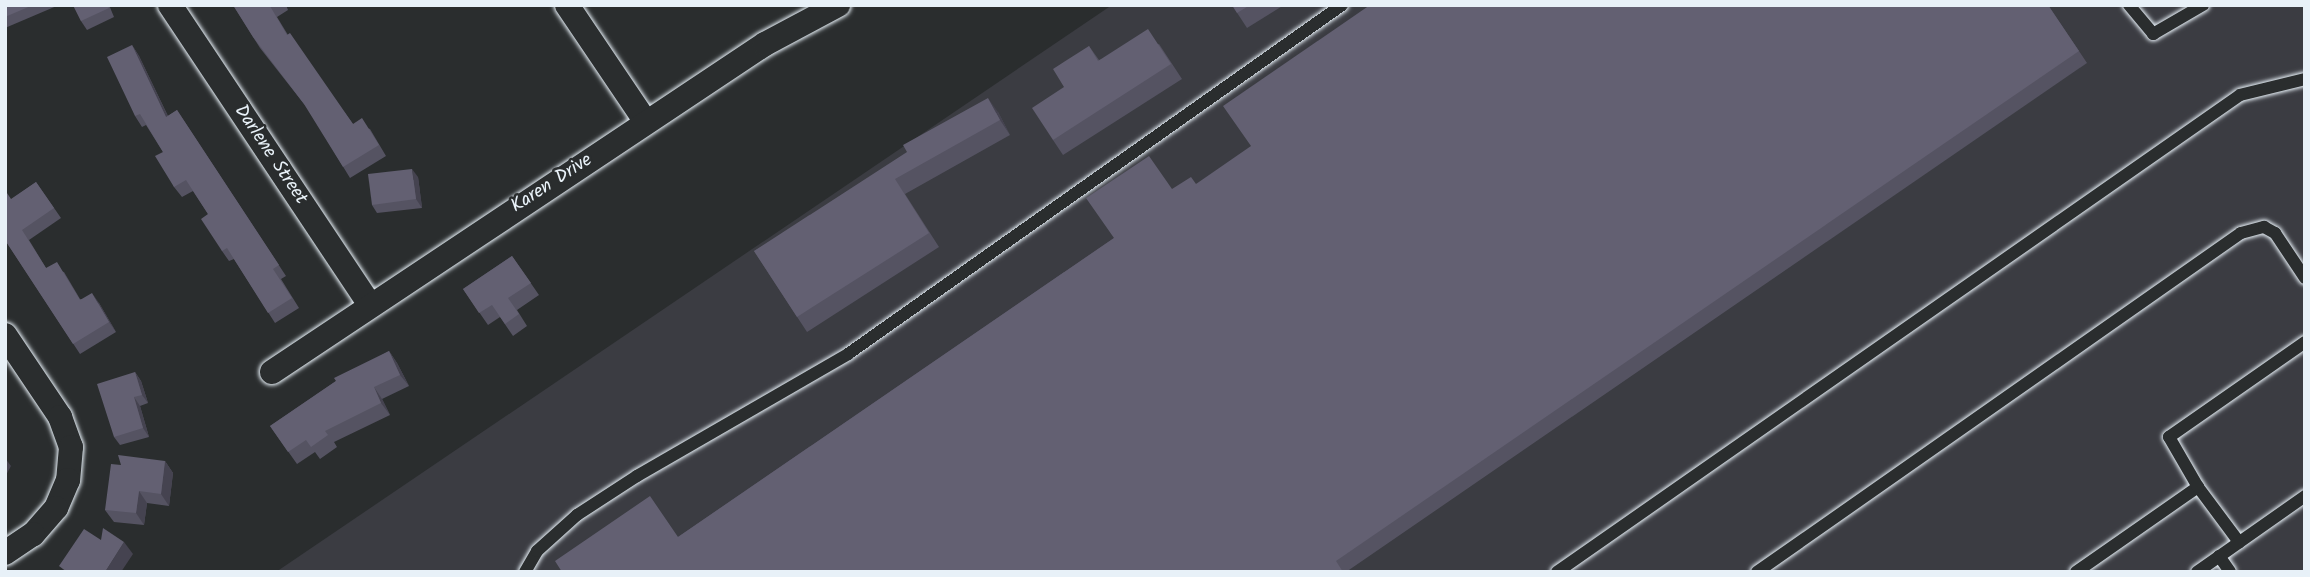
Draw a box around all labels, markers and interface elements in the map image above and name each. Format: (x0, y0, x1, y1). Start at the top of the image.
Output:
street label: Darlene Street (228, 101, 312, 209)
street label: Karen Drive (507, 149, 597, 219)

